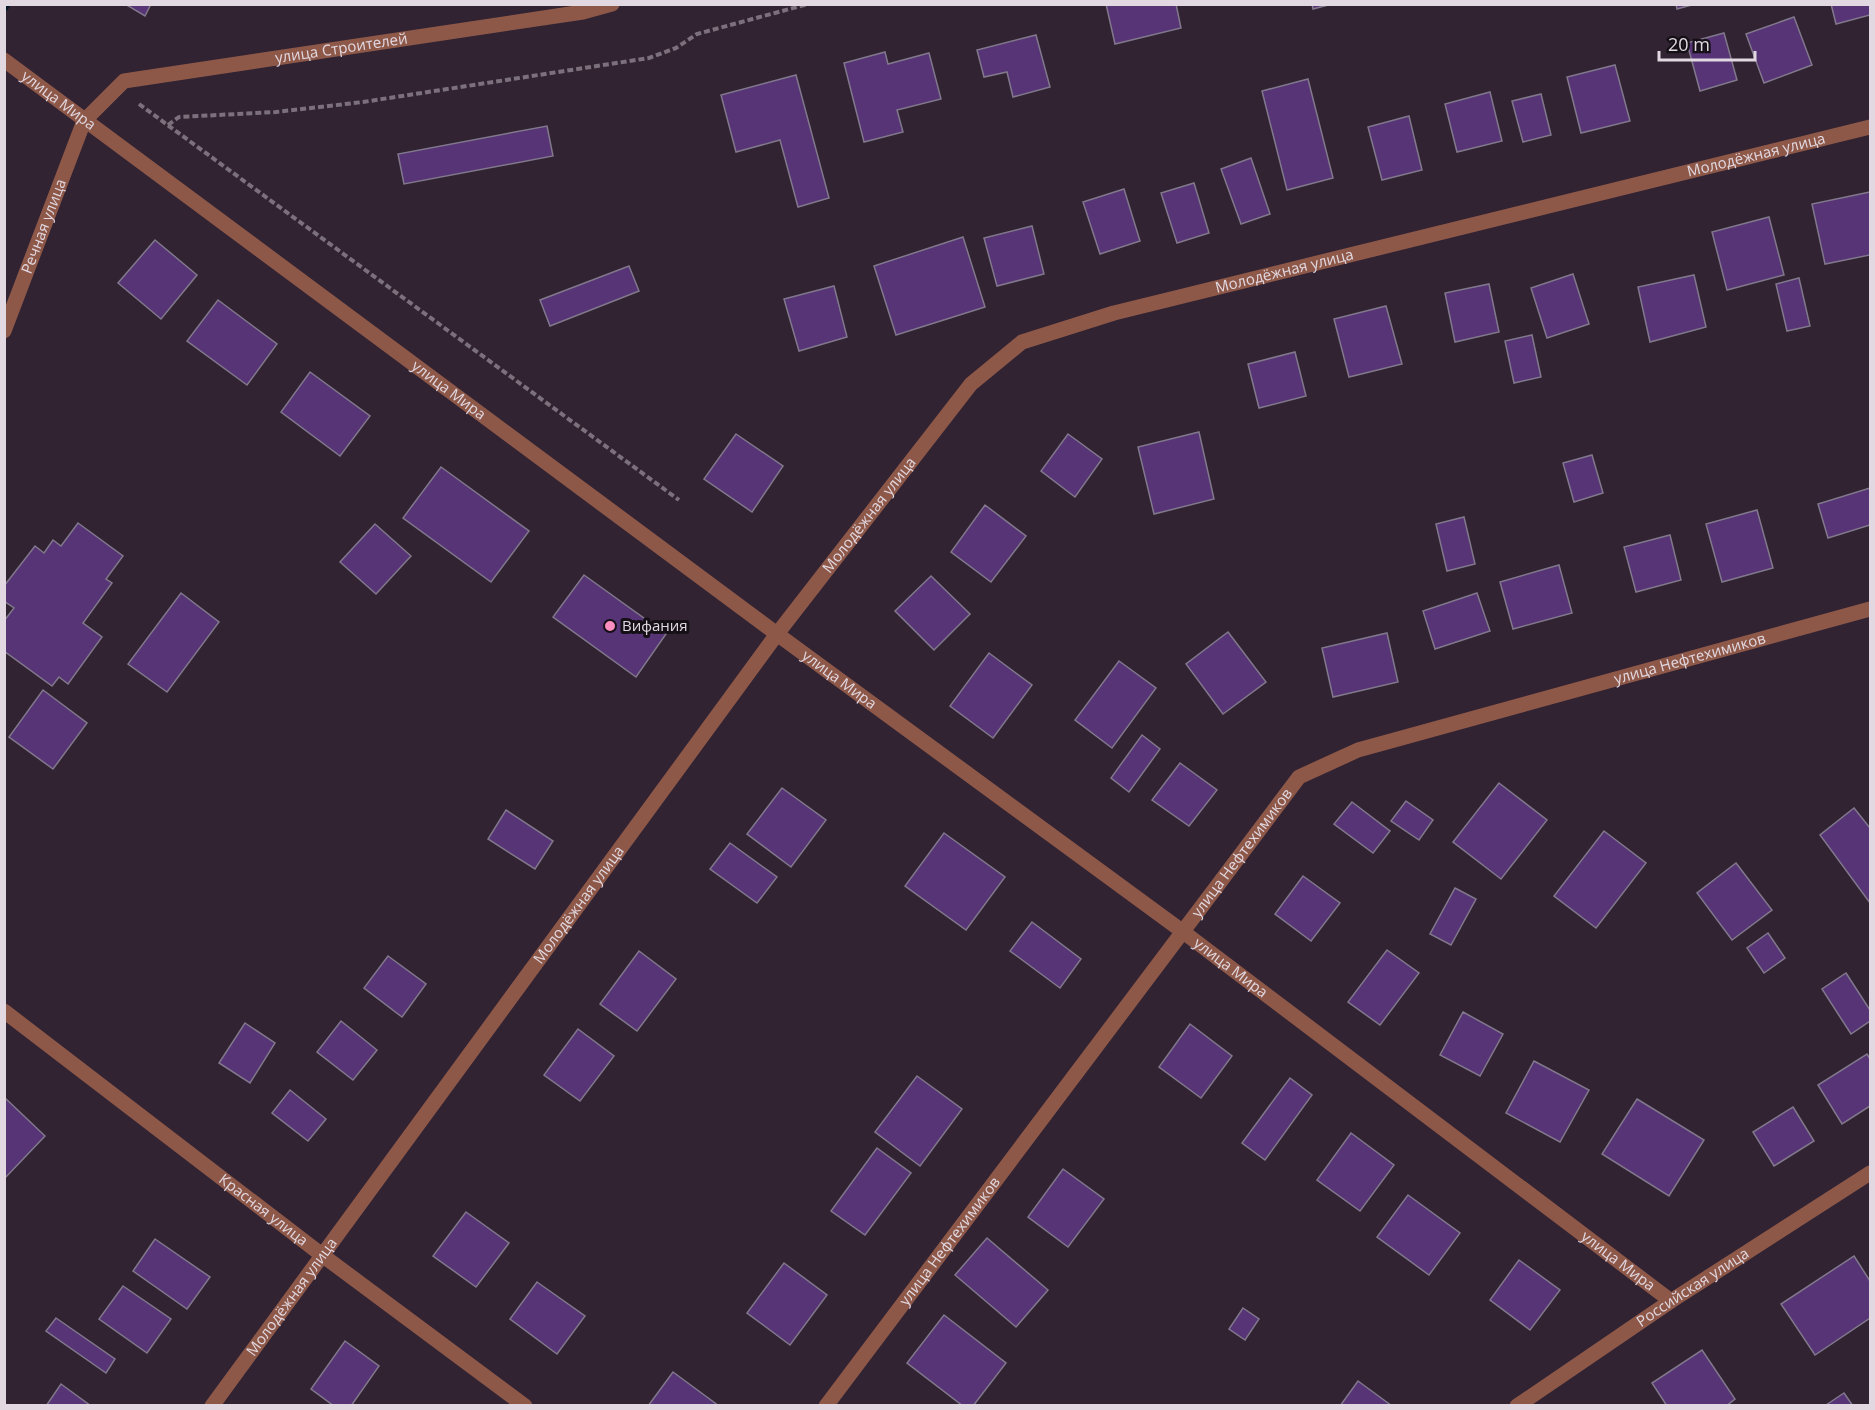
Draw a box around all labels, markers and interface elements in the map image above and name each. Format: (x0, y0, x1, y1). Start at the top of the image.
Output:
scale bar (1659, 24, 1755, 62)
street label: улица Строителей (274, 28, 409, 67)
text: 20 m (1668, 32, 1710, 56)
street label: улица Мира (18, 66, 100, 134)
street label: Молодёжная улица (1685, 127, 1827, 181)
street label: Речная улица (16, 176, 70, 276)
street label: Молодёжная улица (1213, 243, 1355, 297)
street label: улица Мира (408, 355, 491, 424)
street label: Молодёжная улица (817, 453, 920, 577)
place label: Вифания (622, 615, 688, 635)
marker: Вифания (603, 619, 617, 633)
street label: улица Нефтехимиков (1611, 627, 1768, 688)
street label: улица Мира (798, 645, 881, 713)
street label: улица Нефтехимиков (1186, 784, 1296, 921)
street label: Молодёжная улица (528, 841, 628, 967)
street label: улица Мира (1190, 932, 1272, 1001)
street label: Красная улица (215, 1169, 313, 1250)
street label: улица Нефтехимиков (894, 1172, 1004, 1309)
street label: улица Мира (1578, 1226, 1660, 1295)
street label: Молодёжная улица (241, 1233, 341, 1360)
street label: Российская улица (1632, 1243, 1752, 1331)

